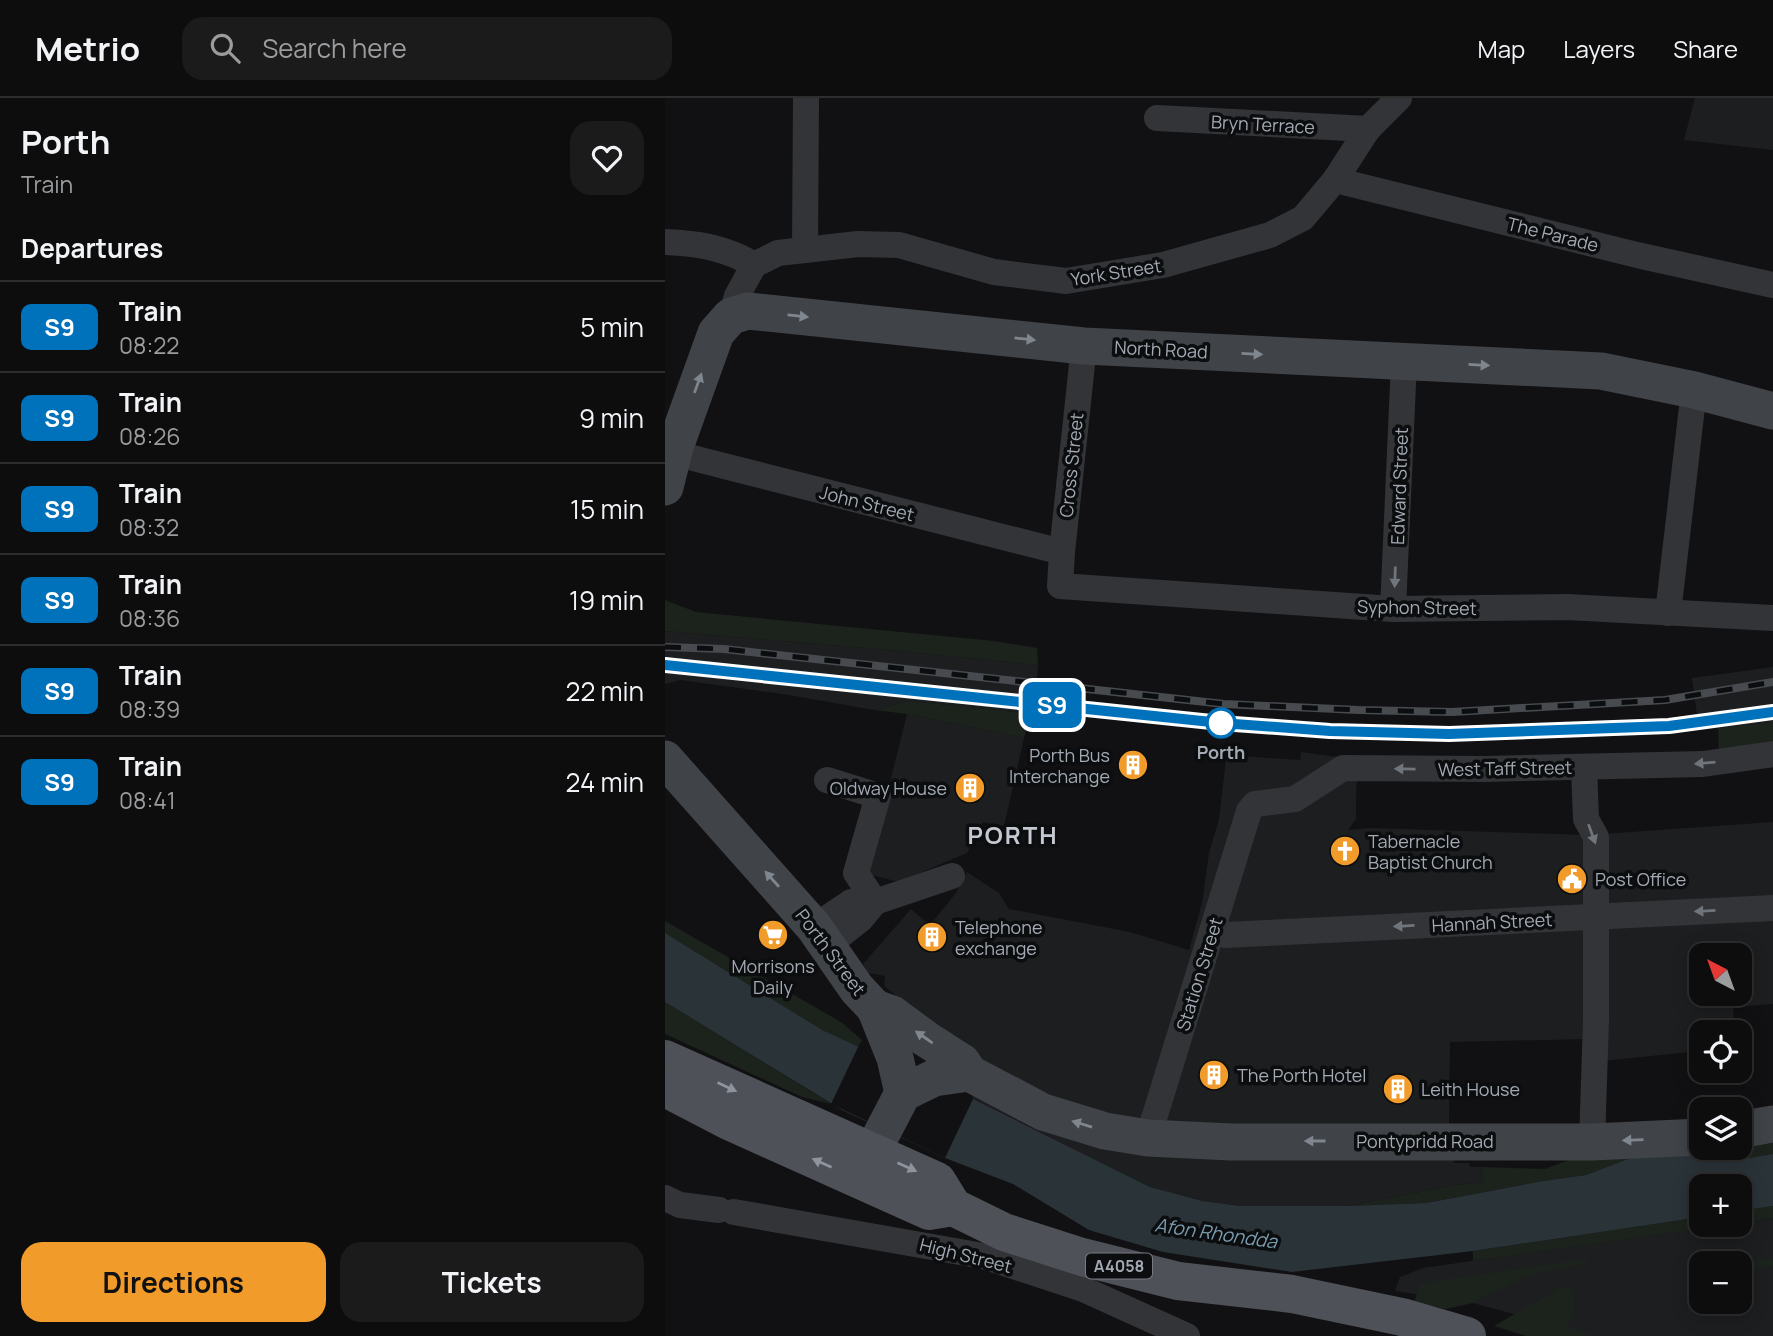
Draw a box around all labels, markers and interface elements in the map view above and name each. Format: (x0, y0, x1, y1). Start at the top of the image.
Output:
search box (182, 17, 672, 80)
text: Metrio (35, 26, 140, 71)
icon: search (206, 29, 244, 67)
text: Search here (262, 30, 407, 66)
text: Map (1478, 32, 1525, 65)
text: Layers (1563, 32, 1635, 65)
text: Share (1673, 32, 1738, 65)
street label: Bryn Terrace (1211, 109, 1315, 139)
text: Porth (21, 119, 110, 164)
button: heart (570, 121, 644, 195)
text: Train (21, 168, 73, 200)
street label: The Parade (1505, 211, 1601, 257)
text: Departures (21, 230, 163, 266)
street label: York Street (1069, 253, 1163, 291)
text: Train (119, 293, 182, 329)
text: 5 min (580, 309, 644, 345)
text: S9 (44, 310, 75, 343)
one-way arrow (788, 311, 810, 322)
text: 08:22 (119, 329, 179, 361)
one-way arrow (1014, 334, 1036, 345)
street label: North Road (1114, 335, 1208, 363)
one-way arrow (1241, 349, 1263, 360)
one-way arrow (1468, 360, 1490, 371)
one-way arrow (693, 373, 704, 394)
text: Train (119, 384, 182, 420)
text: 9 min (579, 400, 644, 436)
text: S9 (44, 401, 75, 434)
street label: Cross Street (1054, 411, 1088, 519)
text: 08:26 (119, 420, 181, 452)
street label: Edward Street (1385, 427, 1413, 545)
text: Train (119, 475, 182, 511)
street label: John Street (817, 480, 917, 526)
text: 15 min (570, 491, 644, 527)
text: S9 (44, 492, 75, 525)
text: 08:32 (119, 511, 179, 543)
text: Train (119, 566, 182, 602)
one-way arrow (1389, 566, 1400, 588)
text: 19 min (569, 582, 644, 618)
text: S9 (44, 583, 75, 616)
street label: Syphon Street (1357, 594, 1477, 620)
text: 08:36 (119, 602, 180, 634)
text: Train (119, 657, 182, 693)
text: 22 min (566, 673, 644, 709)
text: S9 (44, 674, 75, 707)
line badge: S9 (1021, 682, 1083, 728)
text: S9 (1037, 688, 1067, 721)
text: 08:39 (119, 693, 180, 725)
marker: Porth (1206, 708, 1236, 738)
place label: Porth (1197, 740, 1245, 764)
place label: Porth Bus Interchange (1009, 743, 1110, 788)
text: Train (119, 748, 182, 784)
building icon: Porth Bus Interchange (1116, 748, 1150, 782)
street label: West Taff Street (1438, 755, 1572, 781)
one-way arrow (1694, 758, 1716, 769)
one-way arrow (1393, 763, 1415, 775)
text: 24 min (566, 764, 644, 800)
text: S9 (44, 765, 75, 798)
building icon: Oldway House (953, 771, 987, 805)
place label: Oldway House (830, 776, 947, 800)
text: 08:41 (119, 784, 176, 816)
district label: PORTH (967, 818, 1059, 851)
one-way arrow (1587, 824, 1598, 845)
place label: Tabernacle Baptist Church (1368, 829, 1493, 874)
church icon: Tabernacle Baptist Church (1328, 834, 1362, 868)
public building icon: Post Office (1555, 862, 1589, 896)
place label: Post Office (1595, 867, 1686, 891)
one-way arrow (764, 871, 780, 888)
street label: Porth Street (791, 904, 871, 1000)
one-way arrow (1694, 906, 1716, 917)
street label: Hannah Street (1431, 907, 1553, 937)
street label: Station Street (1170, 914, 1228, 1034)
place label: Telephone exchange (955, 915, 1042, 960)
supermarket icon: Morrisons Daily (756, 918, 790, 952)
building icon: Telephone exchange (915, 920, 949, 954)
one-way arrow (1393, 921, 1415, 932)
north arrow (1689, 943, 1752, 1006)
map controls (1689, 943, 1752, 1314)
place label: Morrisons Daily (731, 954, 815, 999)
button: locate (1689, 1020, 1752, 1083)
one-way arrow (915, 1030, 933, 1044)
building icon: The Porth Hotel (1197, 1058, 1231, 1092)
place label: The Porth Hotel (1237, 1063, 1367, 1087)
building icon: Leith House (1381, 1072, 1415, 1106)
place label: Leith House (1421, 1077, 1520, 1101)
one-way arrow (717, 1081, 737, 1093)
button: layers (1689, 1097, 1752, 1160)
one-way arrow (1071, 1118, 1092, 1129)
street label: Pontypridd Road (1356, 1129, 1494, 1153)
one-way arrow (1304, 1135, 1326, 1147)
one-way arrow (1622, 1135, 1644, 1146)
one-way arrow (812, 1157, 833, 1168)
one-way arrow (896, 1162, 917, 1173)
button: + (1689, 1174, 1752, 1237)
water label: Afon Rhondda (1153, 1212, 1280, 1255)
street label: High Street (917, 1232, 1015, 1278)
button: Directions (21, 1242, 326, 1322)
button: Tickets (340, 1242, 644, 1322)
button: − (1689, 1251, 1752, 1314)
road number: A4058 (1086, 1254, 1152, 1278)

